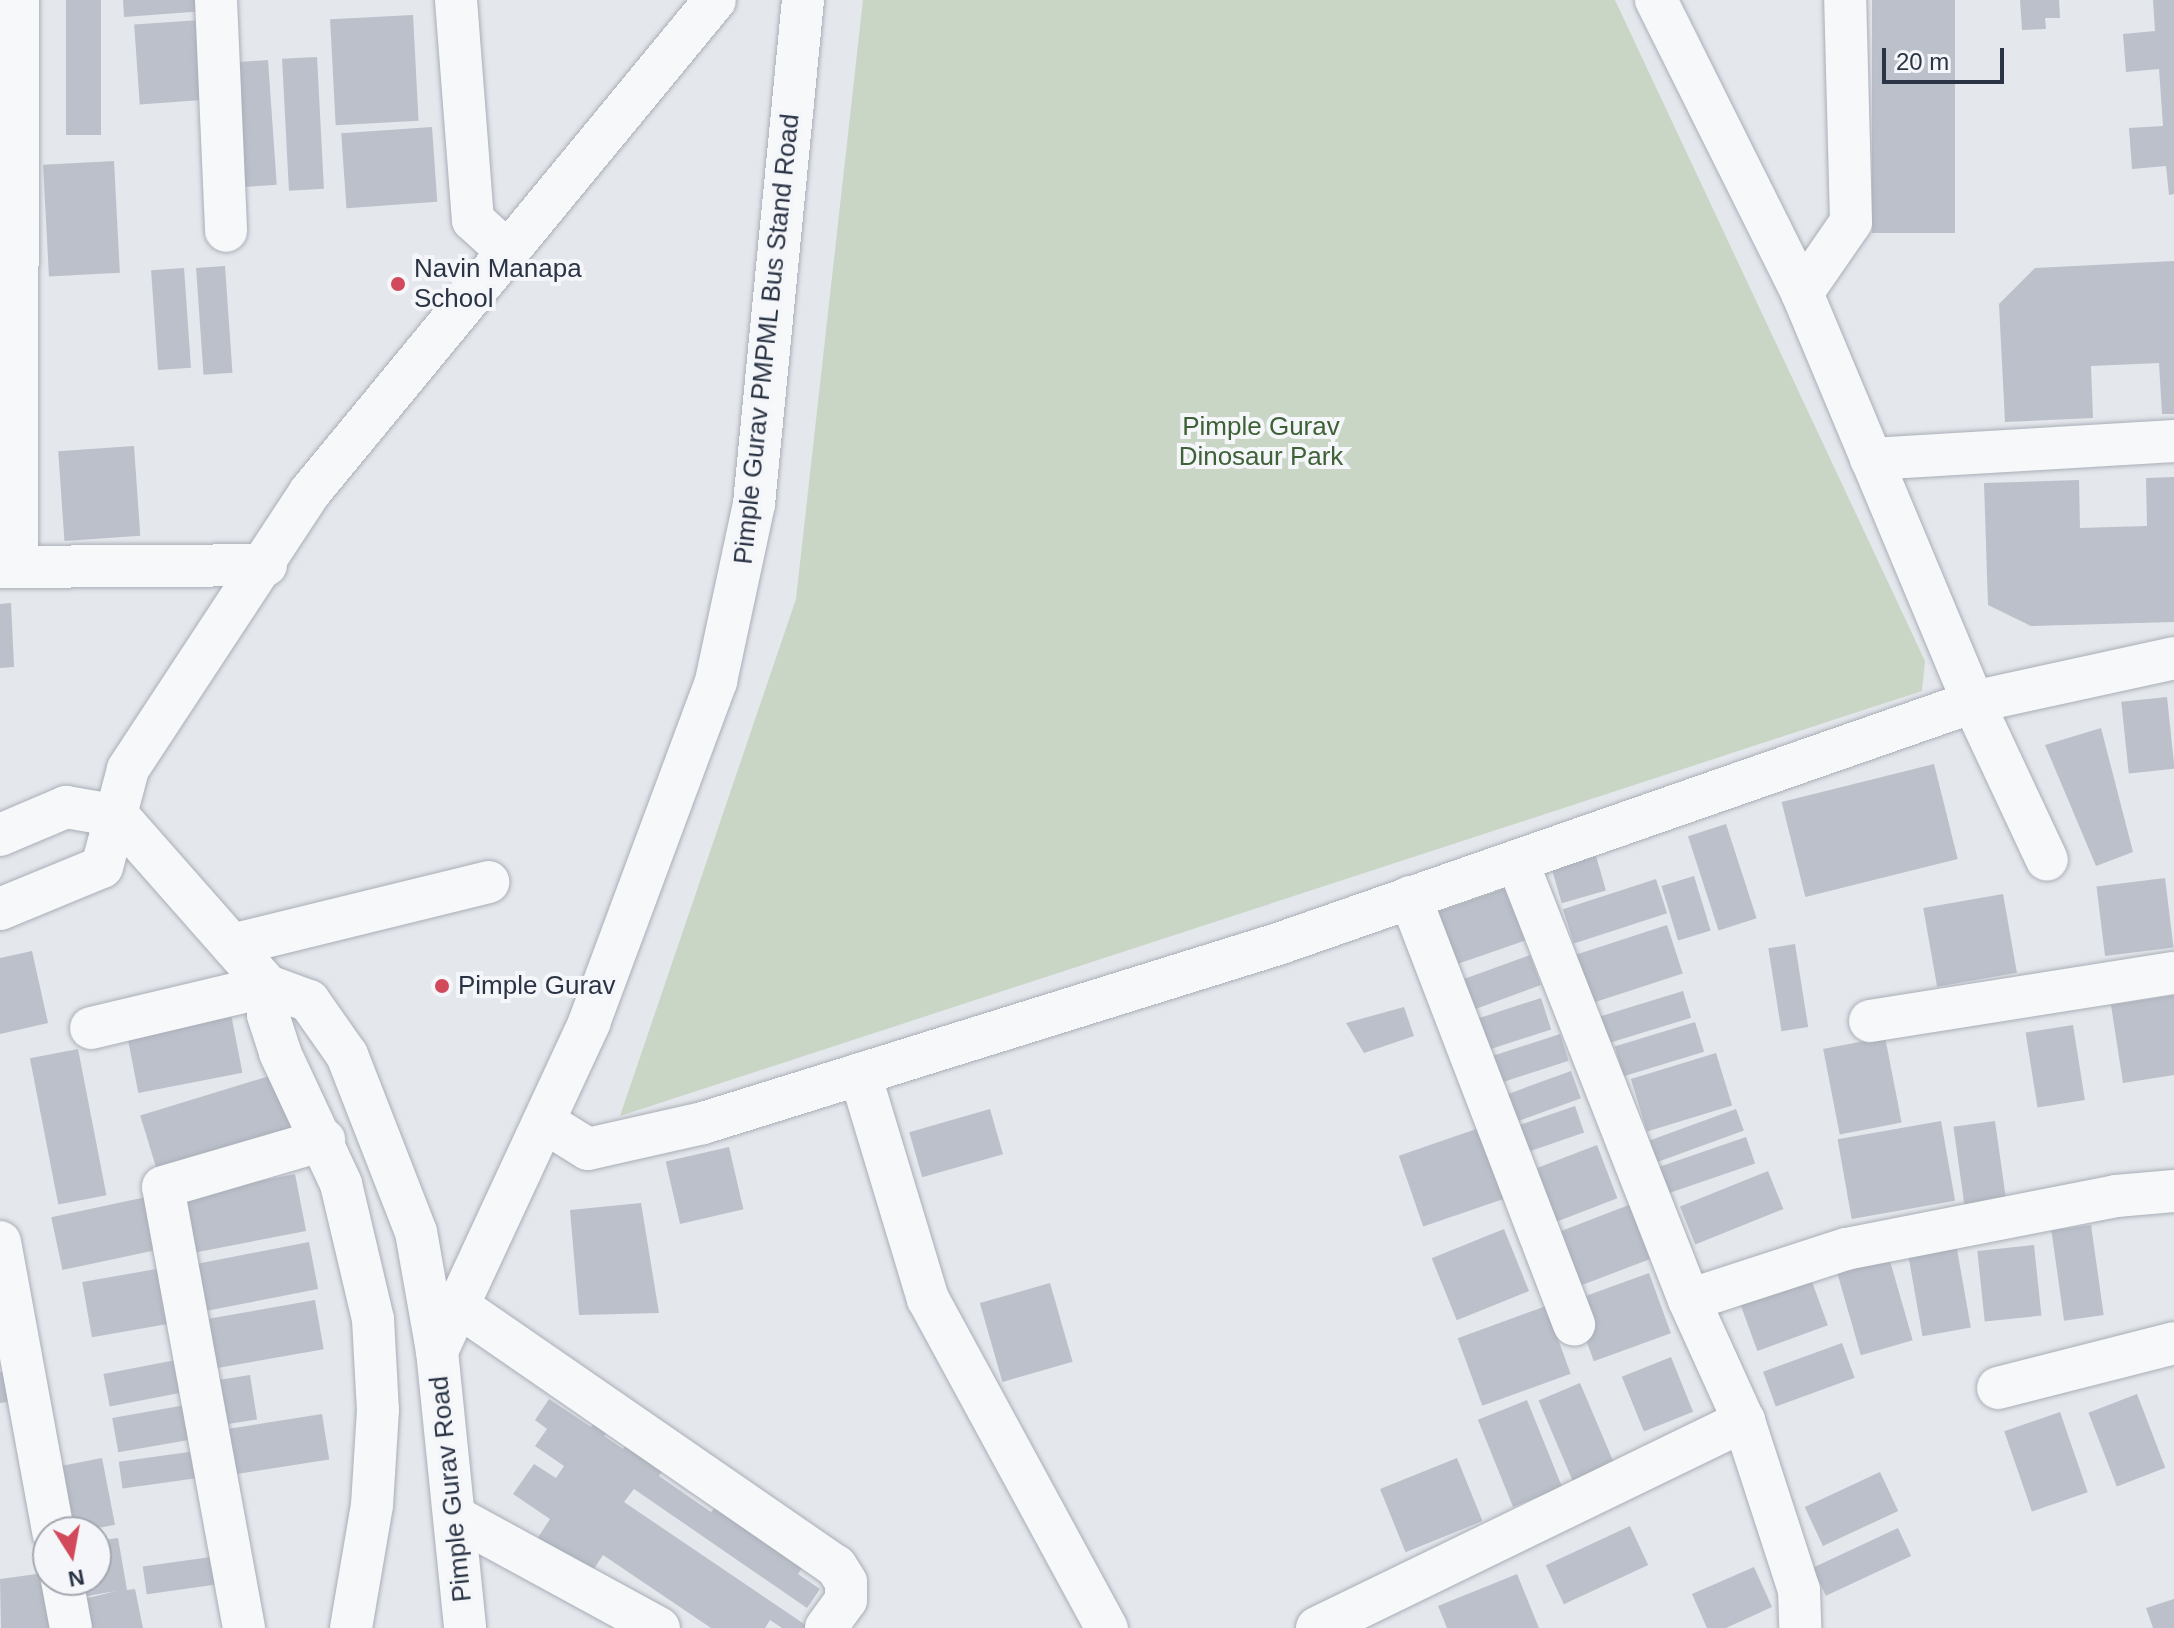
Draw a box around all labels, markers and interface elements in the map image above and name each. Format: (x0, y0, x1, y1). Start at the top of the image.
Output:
scale bar (1886, 32, 2008, 82)
text: 20 m (1896, 48, 1949, 75)
street label: Pimple Gurav PMPML Bus Stand Road (728, 112, 806, 566)
place label: Navin Manapa School (414, 253, 582, 314)
marker: Navin Manapa School (389, 275, 407, 293)
park label: Pimple Gurav Dinosaur Park (1179, 411, 1343, 472)
place label: Pimple Gurav (458, 970, 615, 1002)
marker: Pimple Gurav (433, 977, 451, 995)
street label: Pimple Gurav Road (424, 1375, 478, 1603)
north arrow (32, 1516, 112, 1596)
text: N (66, 1564, 86, 1592)

